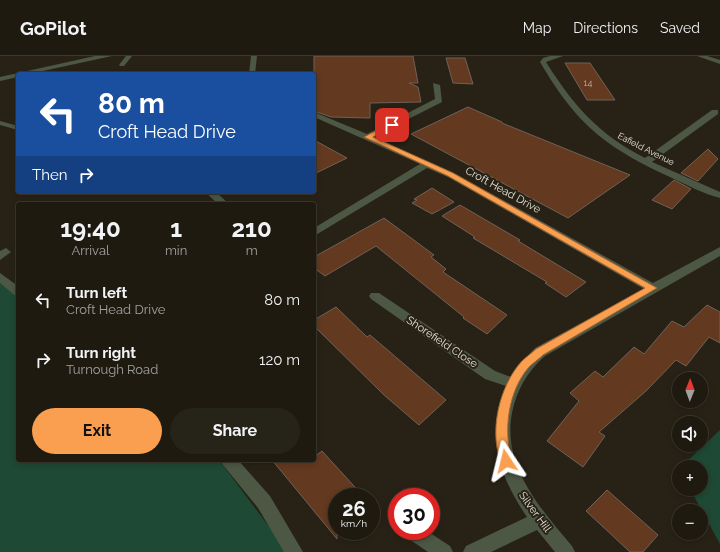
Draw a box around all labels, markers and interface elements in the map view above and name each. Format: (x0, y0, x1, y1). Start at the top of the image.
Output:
text: GoPilot (20, 17, 86, 39)
text: Map (523, 20, 551, 36)
text: Directions (573, 20, 638, 36)
text: Saved (660, 20, 700, 36)
house number: 14 (584, 78, 592, 88)
text: 80 m (98, 87, 165, 120)
icon: left (32, 88, 84, 140)
pin (375, 108, 409, 142)
icon: arrive (381, 114, 403, 136)
text: Croft Head Drive (98, 121, 236, 142)
street label: Eafield Avenue (616, 131, 676, 168)
icon: right (75, 164, 97, 186)
street label: Croft Head Drive (463, 164, 543, 216)
text: Then (32, 166, 67, 184)
text: 19:40 (60, 214, 121, 243)
text: 1 (170, 214, 182, 243)
text: 210 (232, 214, 272, 243)
text: Arrival (71, 243, 110, 258)
text: min (165, 243, 187, 258)
text: m (246, 243, 258, 258)
text: Turn left (66, 284, 127, 302)
icon: left (32, 289, 54, 311)
text: 80 m (264, 291, 300, 309)
text: Croft Head Drive (66, 302, 165, 317)
street label: Shorefield Close (404, 313, 481, 371)
text: Turn right (66, 344, 136, 362)
icon: right (32, 349, 54, 371)
text: 120 m (259, 351, 300, 369)
text: Turnough Road (66, 362, 158, 377)
north arrow (672, 372, 708, 408)
map controls (672, 372, 708, 540)
button: Exit (32, 408, 162, 454)
button: Share (170, 408, 300, 454)
button: sound (672, 416, 708, 452)
position arrow (485, 440, 527, 482)
button: + (672, 460, 708, 496)
speed limit sign: 30 (388, 488, 440, 540)
street label: Silver Hill (516, 489, 554, 535)
text: 26 (342, 497, 366, 521)
button: − (672, 504, 708, 540)
text: km/h (341, 518, 367, 529)

